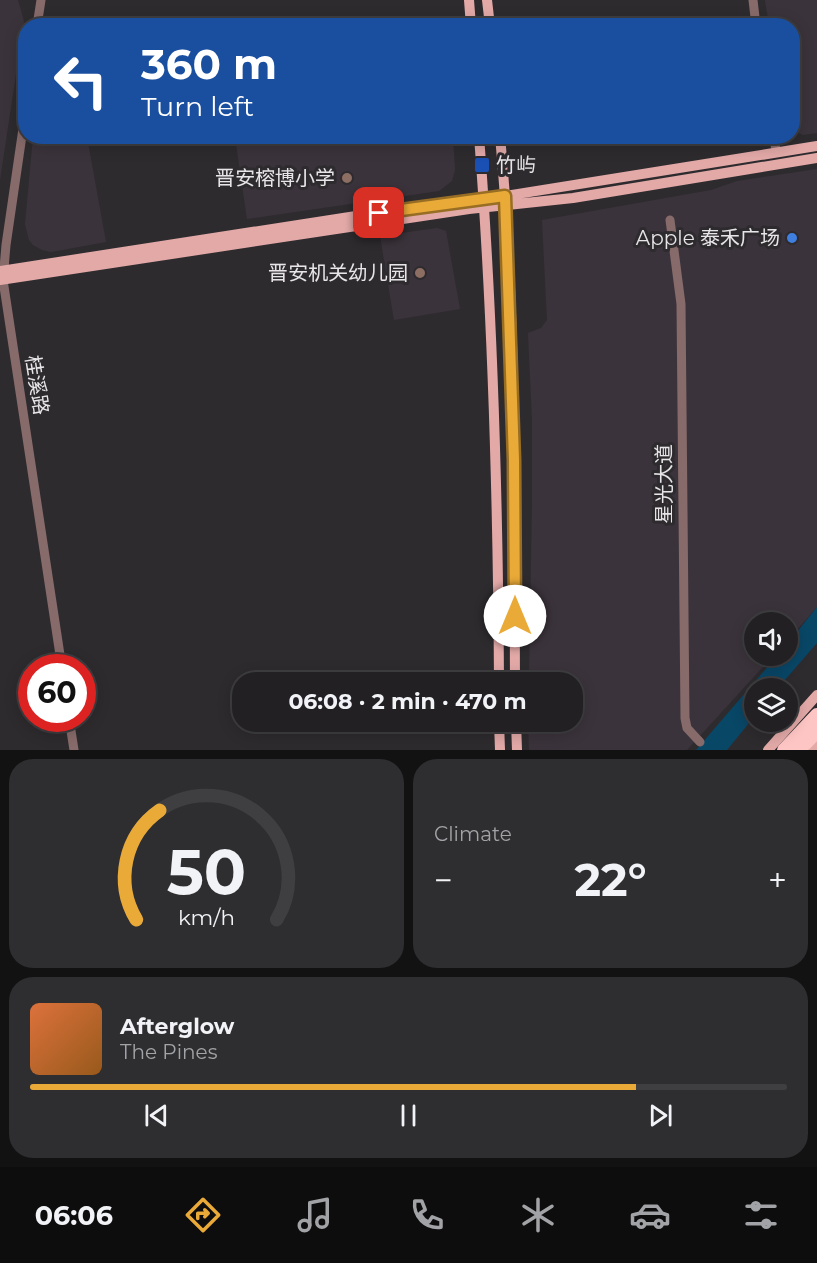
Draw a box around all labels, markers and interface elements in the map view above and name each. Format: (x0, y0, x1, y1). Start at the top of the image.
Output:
text: 360 m (141, 38, 277, 90)
icon: left (42, 42, 120, 120)
text: Turn left (141, 90, 254, 123)
place label: 竹屿 (496, 153, 536, 177)
marker: 竹屿 (473, 156, 491, 174)
place label: 晋安榕博小学 (215, 166, 335, 190)
marker: 晋安榕博小学 (340, 171, 354, 185)
pin (353, 187, 404, 238)
icon: arrive (362, 196, 395, 229)
place label: Apple 泰禾广场 (636, 226, 780, 250)
marker: Apple 泰禾广场 (785, 231, 799, 245)
place label: 晋安机关幼儿园 (268, 261, 408, 285)
marker: 晋安机关幼儿园 (413, 266, 427, 280)
street label: 桂溪路 (20, 353, 54, 417)
street label: 星光大道 (652, 444, 676, 524)
position arrow (483, 584, 547, 648)
map controls (744, 612, 798, 732)
button: sound (744, 612, 798, 666)
speed limit sign: 60 (18, 654, 96, 732)
button: layers (744, 678, 798, 732)
text: 06:08 · 2 min · 470 m (288, 688, 527, 715)
text: Climate (434, 822, 512, 846)
text: 50 (167, 834, 246, 910)
text: 22° (575, 852, 646, 907)
text: − (434, 860, 453, 900)
text: + (768, 860, 787, 900)
text: km/h (178, 905, 235, 931)
text: Afterglow (120, 1013, 234, 1040)
text: The Pines (120, 1040, 217, 1064)
icon: previous (140, 1099, 173, 1132)
icon: pause (392, 1099, 425, 1132)
icon: next (644, 1099, 677, 1132)
icon: directions (182, 1194, 224, 1236)
icon: music (294, 1194, 336, 1236)
icon: phone (406, 1194, 448, 1236)
icon: climate (517, 1194, 559, 1236)
icon: car (629, 1194, 671, 1236)
icon: filters (740, 1194, 782, 1236)
text: 06:06 (35, 1199, 113, 1232)

